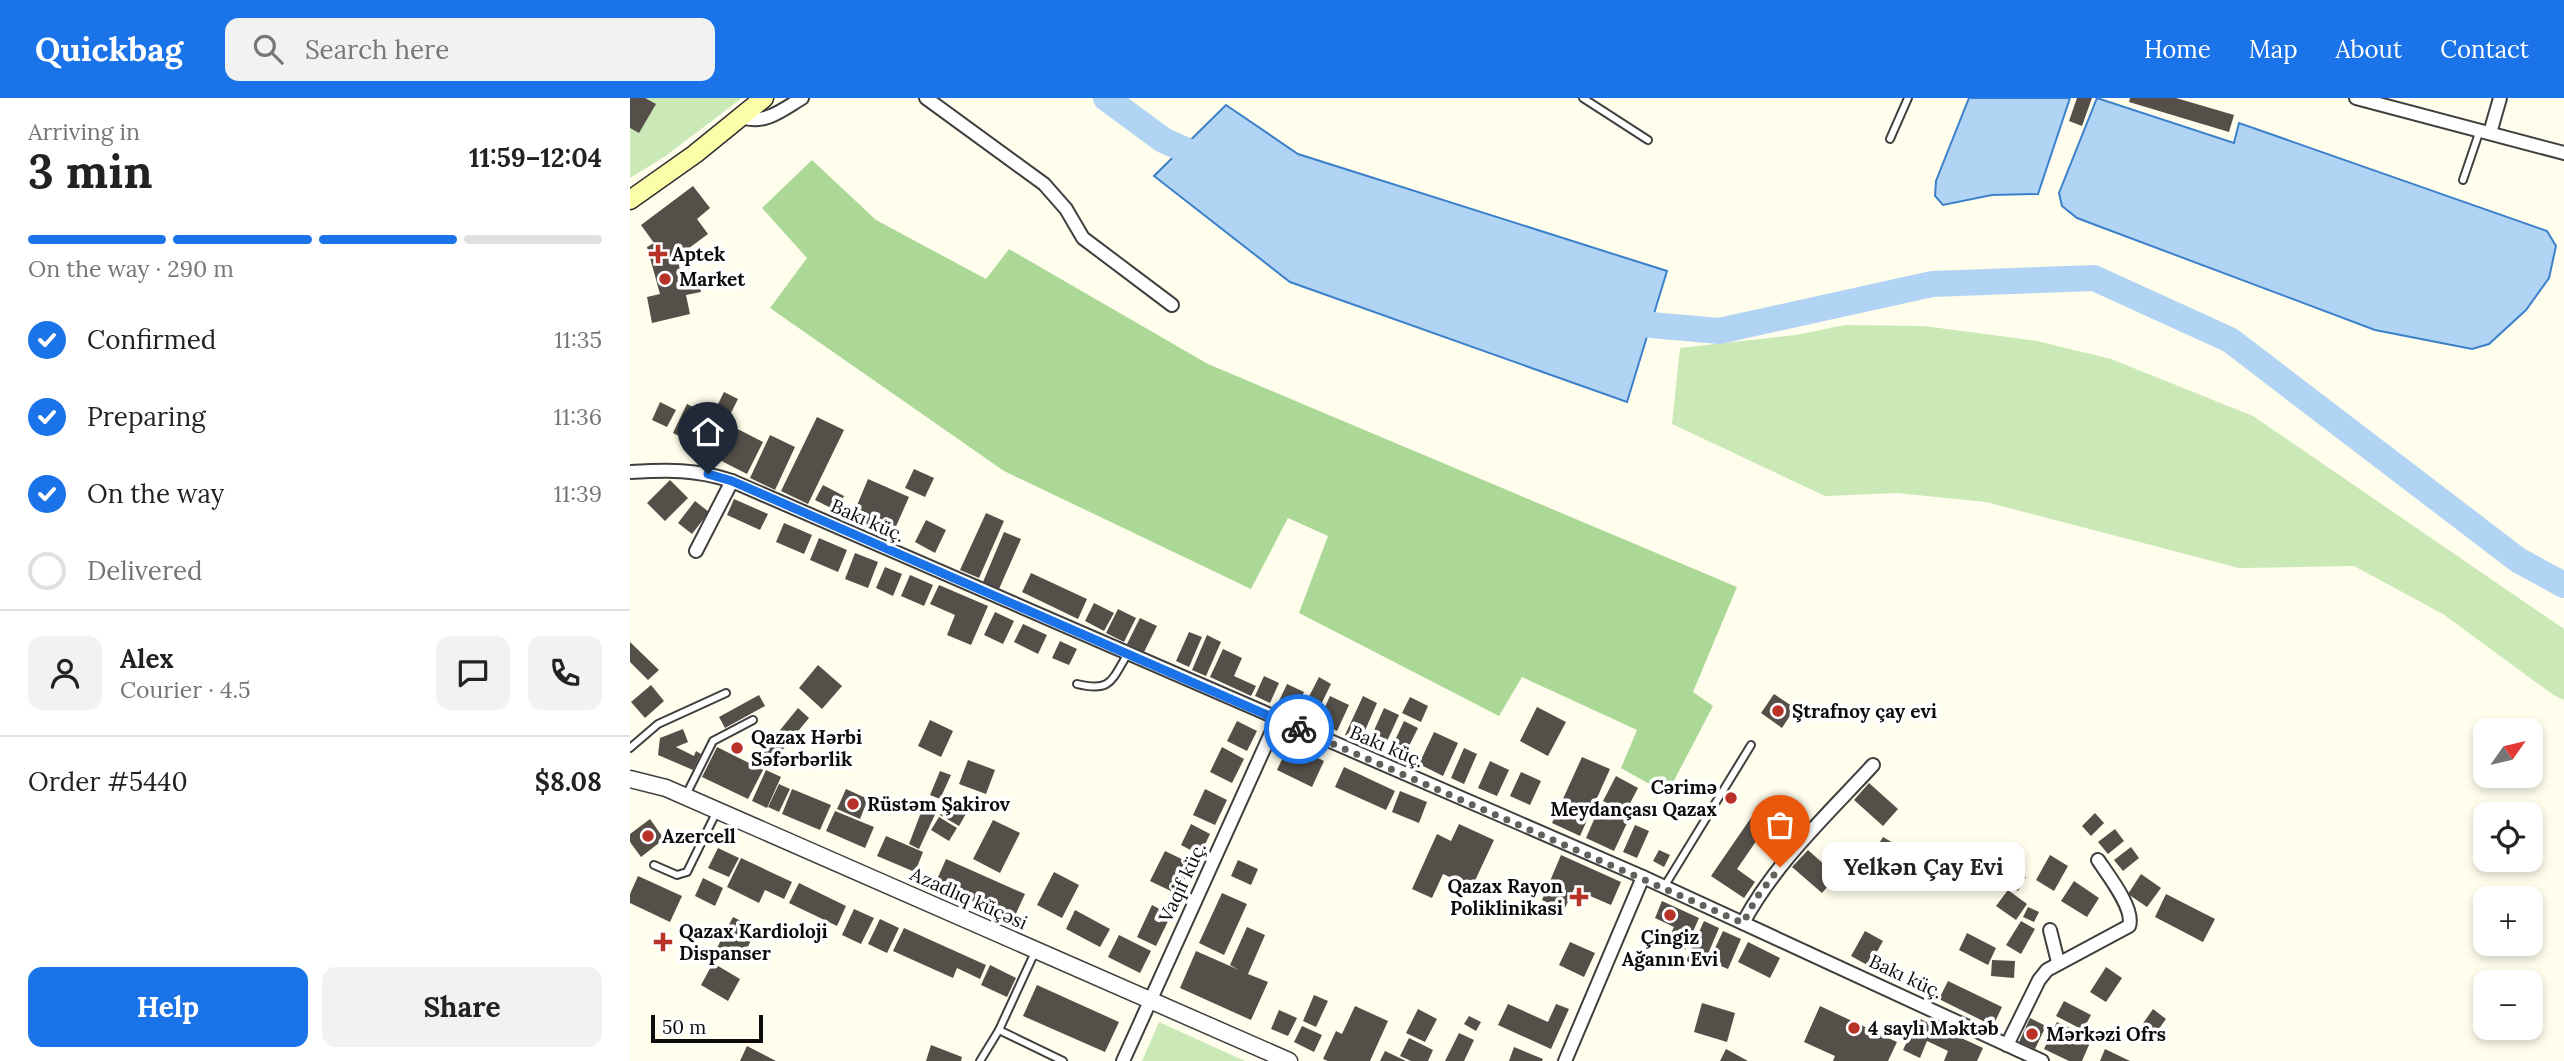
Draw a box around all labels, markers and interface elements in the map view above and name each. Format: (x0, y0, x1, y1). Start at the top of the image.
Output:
search box (225, 18, 715, 81)
text: Quickbag (35, 28, 183, 70)
icon: search (249, 30, 287, 68)
text: Search here (305, 33, 449, 66)
text: Home (2144, 34, 2211, 65)
text: Map (2249, 34, 2298, 65)
text: About (2336, 34, 2402, 65)
text: Contact (2440, 34, 2529, 65)
text: Arriving in (28, 117, 140, 146)
text: 11:59–12:04 (469, 141, 602, 174)
text: 3 min (28, 142, 153, 201)
place label: Aptek (672, 242, 725, 266)
marker: Aptek (650, 246, 666, 262)
text: On the way · 290 m (28, 254, 234, 283)
place label: Market (679, 267, 746, 291)
marker: Market (657, 271, 673, 287)
icon: check (28, 321, 66, 359)
text: Confirmed (87, 323, 216, 356)
text: 11:35 (554, 325, 602, 354)
icon: check (28, 398, 66, 436)
text: Preparing (87, 400, 206, 433)
text: 11:36 (553, 402, 602, 431)
pin (678, 402, 738, 474)
icon: home (689, 413, 727, 451)
icon: check (28, 475, 66, 513)
text: On the way (87, 477, 224, 510)
text: 11:39 (553, 479, 602, 508)
street label: Bakı küç. (827, 493, 909, 547)
text: Delivered (87, 554, 203, 587)
button: person (28, 636, 102, 710)
button: chat (436, 636, 510, 710)
button: phone (528, 636, 602, 710)
text: Alex (120, 642, 174, 675)
text: Courier · 4.5 (120, 675, 251, 704)
courier (1264, 694, 1334, 764)
place label: Ştrafnoy çay evi (1792, 699, 1937, 723)
marker: Ştrafnoy çay evi (1770, 703, 1786, 719)
icon: bike (1280, 710, 1318, 748)
north arrow (2473, 718, 2543, 788)
map controls (2473, 718, 2543, 1040)
street label: Bakı küç. (1346, 720, 1428, 772)
place label: Qazax Hərbi Səfərbərlik (751, 725, 862, 771)
marker: Qazax Hərbi Səfərbərlik (729, 740, 745, 756)
text: Order #5440 (28, 765, 188, 798)
text: $8.08 (535, 765, 602, 798)
place label: Cərimə Meydançası Qazax (1550, 775, 1718, 821)
marker: Cərimə Meydançası Qazax (1723, 790, 1739, 806)
place label: Rüstəm Şakirov (867, 792, 1011, 816)
pin (1750, 795, 1810, 867)
marker: Rüstəm Şakirov (845, 796, 861, 812)
button: locate (2473, 802, 2543, 872)
icon: bag (1761, 806, 1799, 844)
place label: Azercell (662, 824, 736, 848)
marker: Azercell (640, 828, 656, 844)
street label: Vaqif küç. (1153, 838, 1211, 927)
callout: Yelkən Çay Evi (1822, 842, 2025, 892)
text: Yelkən Çay Evi (1844, 852, 2003, 881)
street label: Azadlıq küçəsi (906, 861, 1031, 935)
place label: Qazax Rayon Poliklinikasi (1447, 874, 1563, 920)
button: + (2473, 886, 2543, 956)
marker: Qazax Rayon Poliklinikasi (1569, 887, 1589, 907)
marker: Çingiz Ağanın Evi (1662, 907, 1678, 923)
place label: Qazax Kardioloji Dispanser (679, 919, 828, 965)
place label: Çingiz Ağanın Evi (1622, 925, 1718, 971)
marker: Qazax Kardioloji Dispanser (653, 932, 673, 952)
street label: Bakı küç. (1865, 949, 1947, 1003)
button: Help (28, 967, 308, 1047)
button: Share (322, 967, 602, 1047)
button: − (2473, 970, 2543, 1040)
scale bar (651, 1012, 763, 1044)
text: 50 m (662, 1015, 706, 1039)
place label: 4 saylı Məktəb (1868, 1016, 1999, 1040)
marker: 4 saylı Məktəb (1846, 1020, 1862, 1036)
place label: Mərkəzi Ofrs (2046, 1022, 2166, 1046)
marker: Mərkəzi Ofrs (2024, 1026, 2040, 1042)

